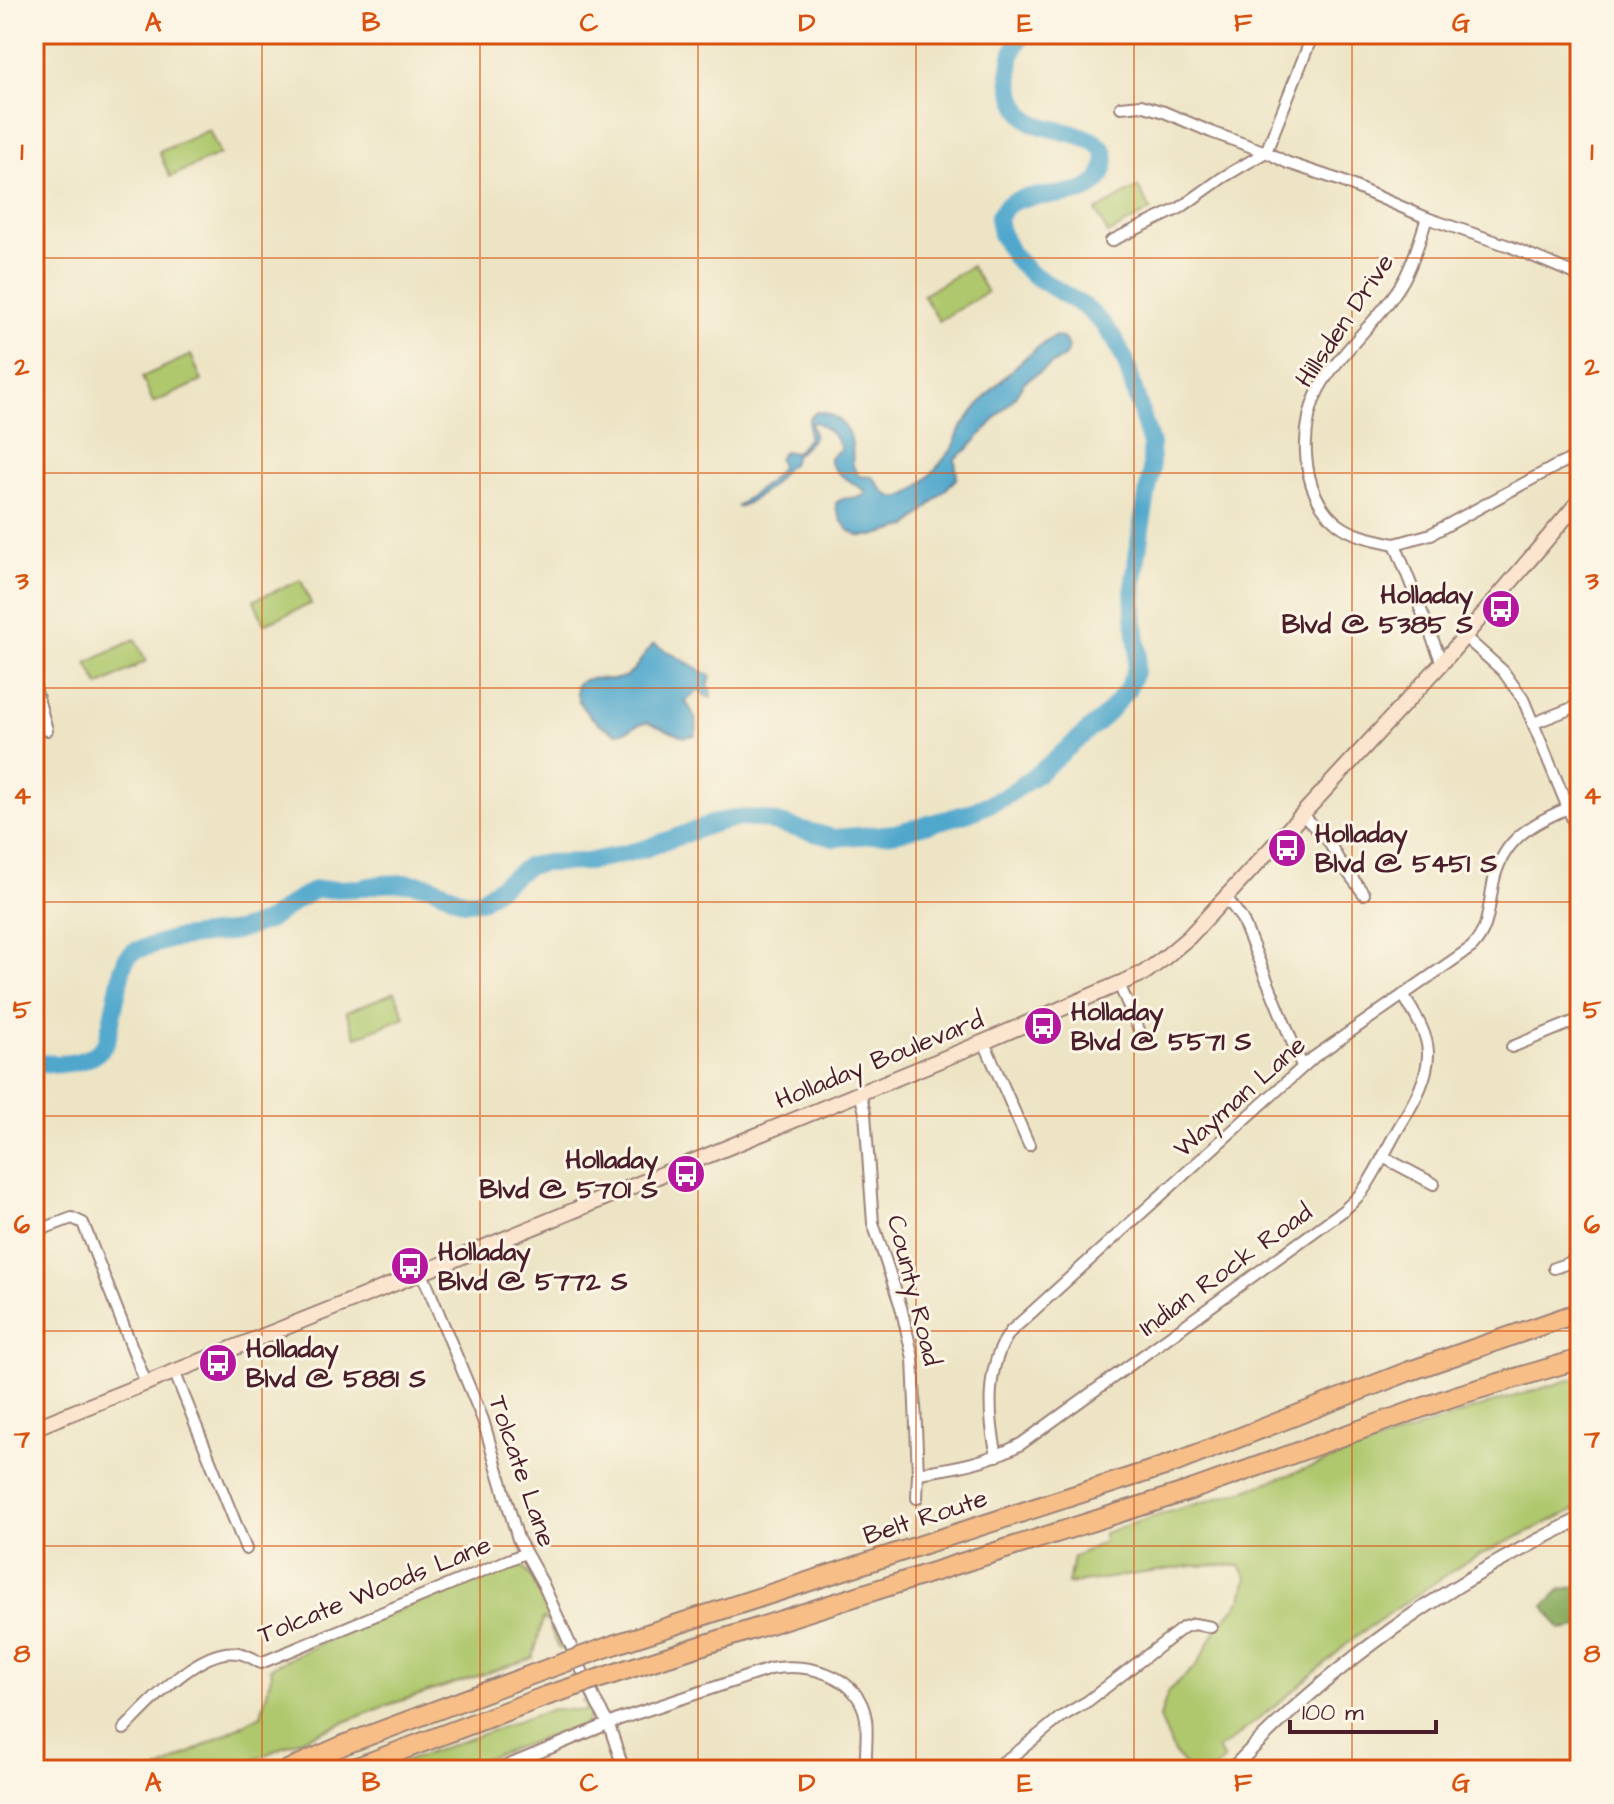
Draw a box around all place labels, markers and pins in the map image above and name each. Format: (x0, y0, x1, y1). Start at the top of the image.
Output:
place label: Holladay Blvd @ 5385 S (1282, 577, 1474, 643)
bus stop icon: Holladay Blvd @ 5385 S (1480, 588, 1522, 630)
place label: Holladay Blvd @ 5451 S (1315, 816, 1498, 882)
bus stop icon: Holladay Blvd @ 5451 S (1266, 827, 1308, 869)
place label: Holladay Blvd @ 5571 S (1071, 994, 1252, 1060)
bus stop icon: Holladay Blvd @ 5571 S (1022, 1005, 1064, 1047)
place label: Holladay Blvd @ 5701 S (479, 1142, 659, 1208)
bus stop icon: Holladay Blvd @ 5701 S (665, 1153, 707, 1195)
place label: Holladay Blvd @ 5772 S (438, 1234, 628, 1300)
bus stop icon: Holladay Blvd @ 5772 S (389, 1245, 431, 1287)
place label: Holladay Blvd @ 5881 S (246, 1331, 426, 1397)
bus stop icon: Holladay Blvd @ 5881 S (197, 1342, 239, 1384)

